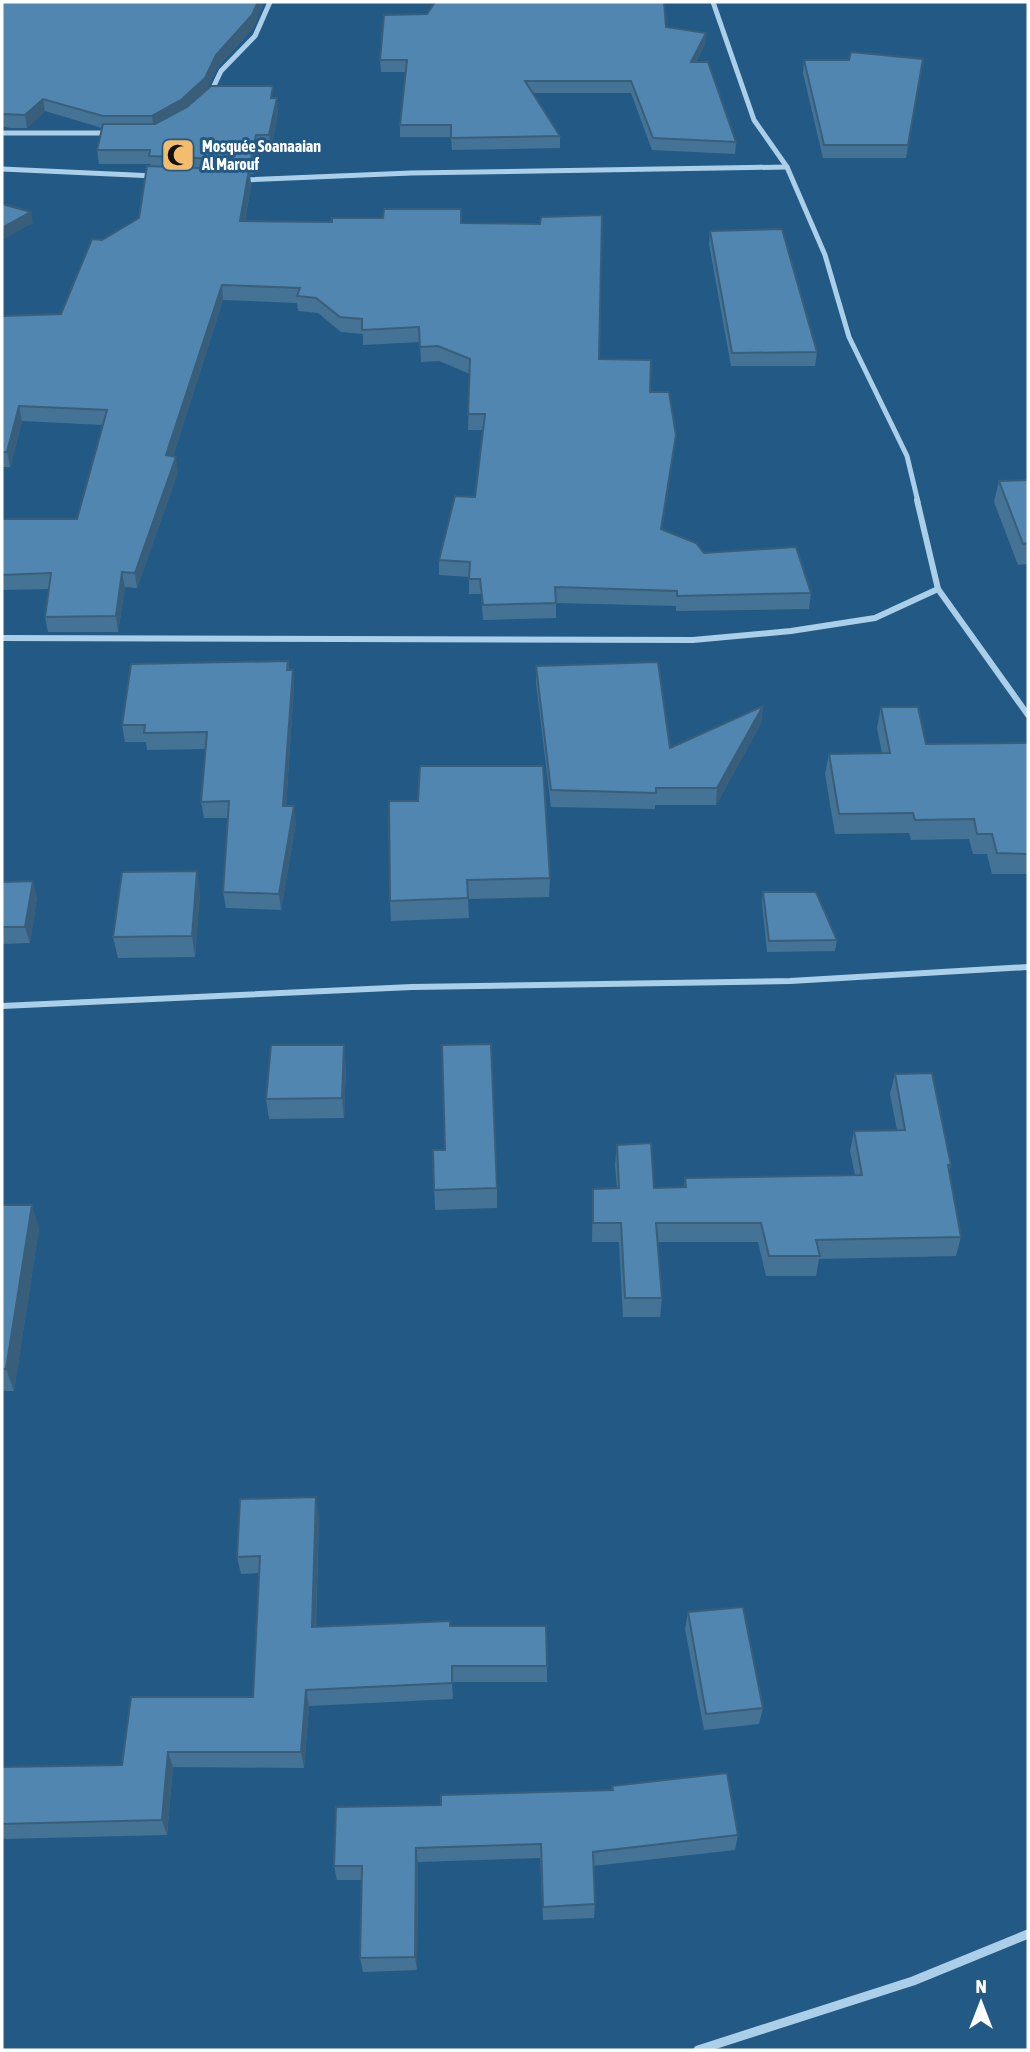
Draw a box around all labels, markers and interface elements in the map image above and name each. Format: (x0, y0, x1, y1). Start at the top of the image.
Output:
mosque icon: Mosquée Soanaaian Al Marouf (159, 136, 197, 174)
place label: Mosquée Soanaaian Al Marouf (201, 137, 321, 173)
north arrow (946, 1968, 1016, 2038)
text: N (975, 1975, 987, 1997)

